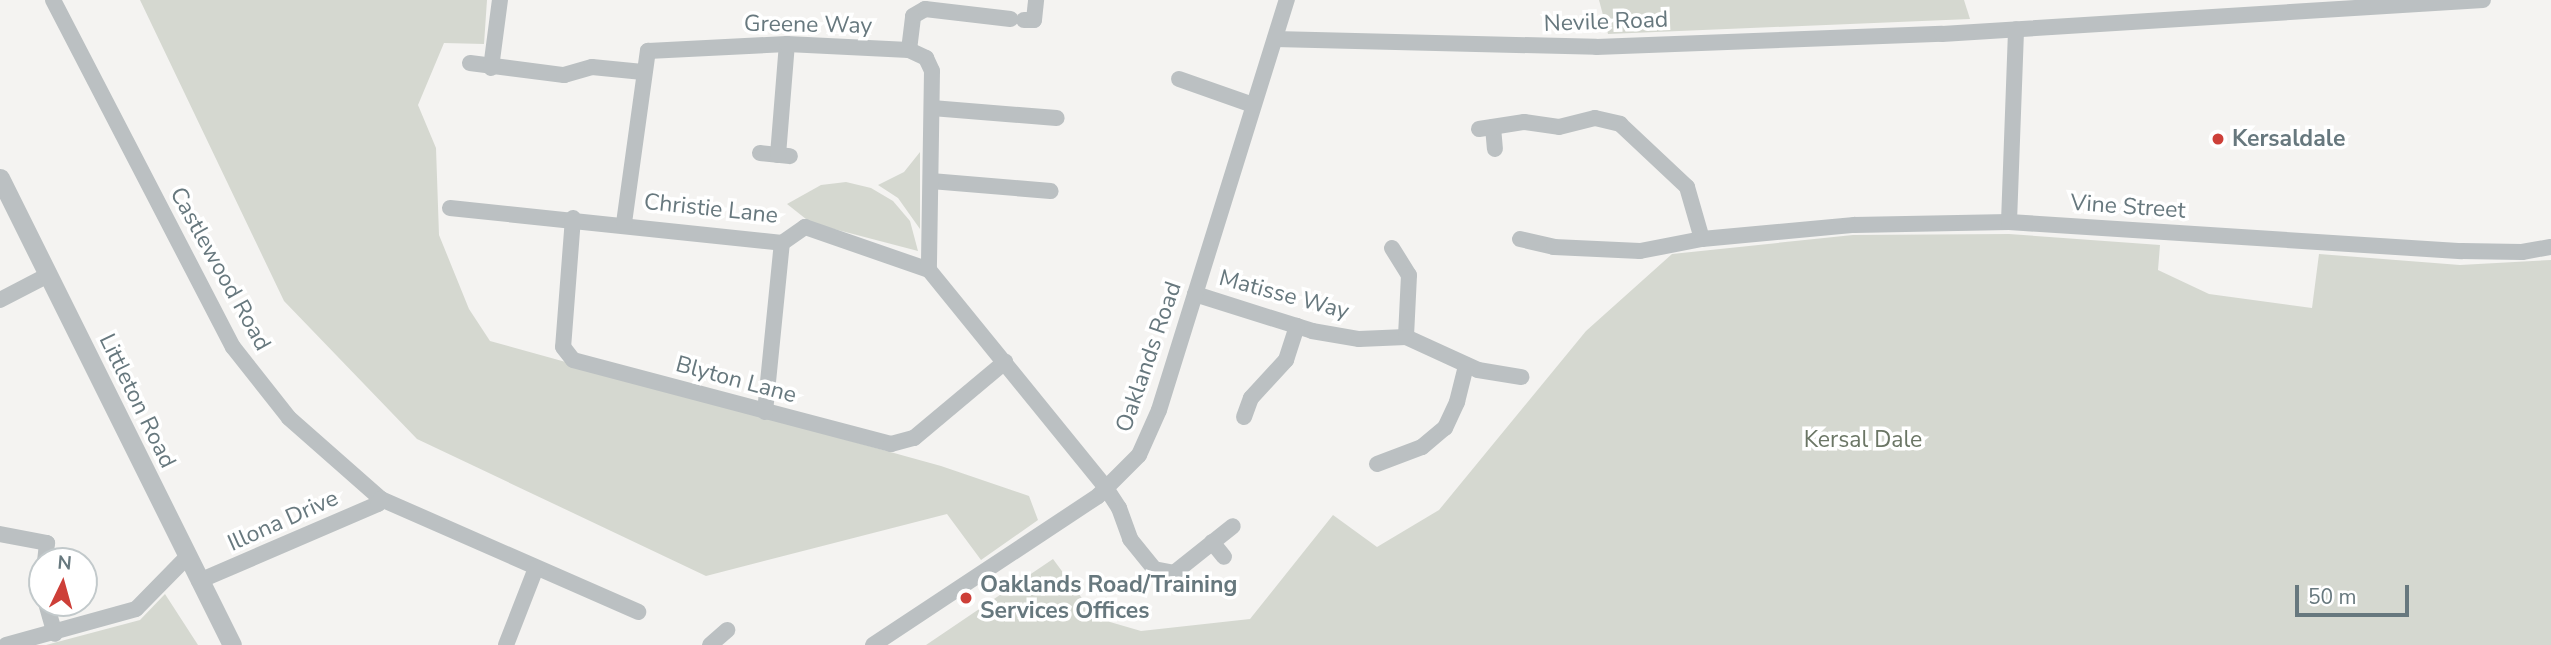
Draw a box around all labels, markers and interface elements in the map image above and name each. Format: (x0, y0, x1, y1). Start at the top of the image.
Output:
street label: Nevile Road (1543, 6, 1669, 38)
street label: Greene Way (744, 10, 872, 40)
place label: Kersaldale (2232, 125, 2345, 153)
marker: Kersaldale (2210, 131, 2226, 147)
street label: Castlewood Road (164, 182, 276, 356)
street label: Christie Lane (643, 188, 779, 230)
street label: Vine Street (2070, 189, 2186, 225)
street label: Matisse Way (1216, 264, 1352, 326)
street label: Oaklands Road (1110, 278, 1188, 436)
street label: Littleton Road (93, 329, 181, 473)
street label: Blyton Lane (673, 351, 799, 409)
park label: Kersal Dale (1804, 426, 1922, 454)
street label: Illona Drive (224, 484, 342, 558)
north arrow (28, 547, 98, 617)
text: N (56, 550, 73, 577)
place label: Oaklands Road/Training Services Offices (980, 571, 1237, 625)
scale bar (2299, 572, 2413, 616)
text: 50 m (2308, 583, 2357, 611)
marker: Oaklands Road/Training Services Offices (958, 590, 974, 606)

